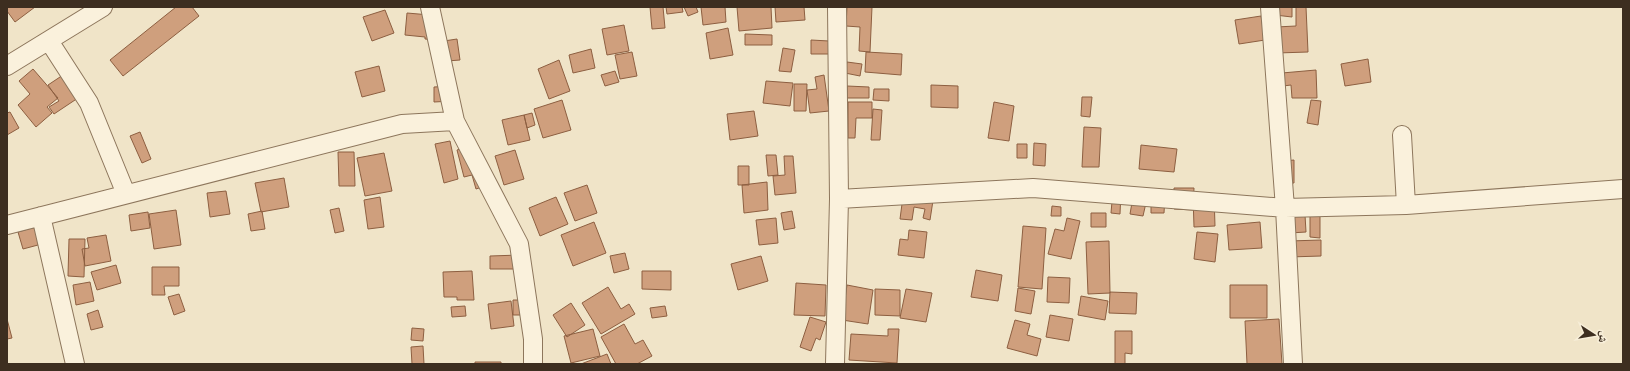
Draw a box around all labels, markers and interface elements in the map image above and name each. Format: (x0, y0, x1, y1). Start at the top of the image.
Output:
north arrow (1574, 315, 1614, 355)
text: ش (1595, 330, 1613, 345)

